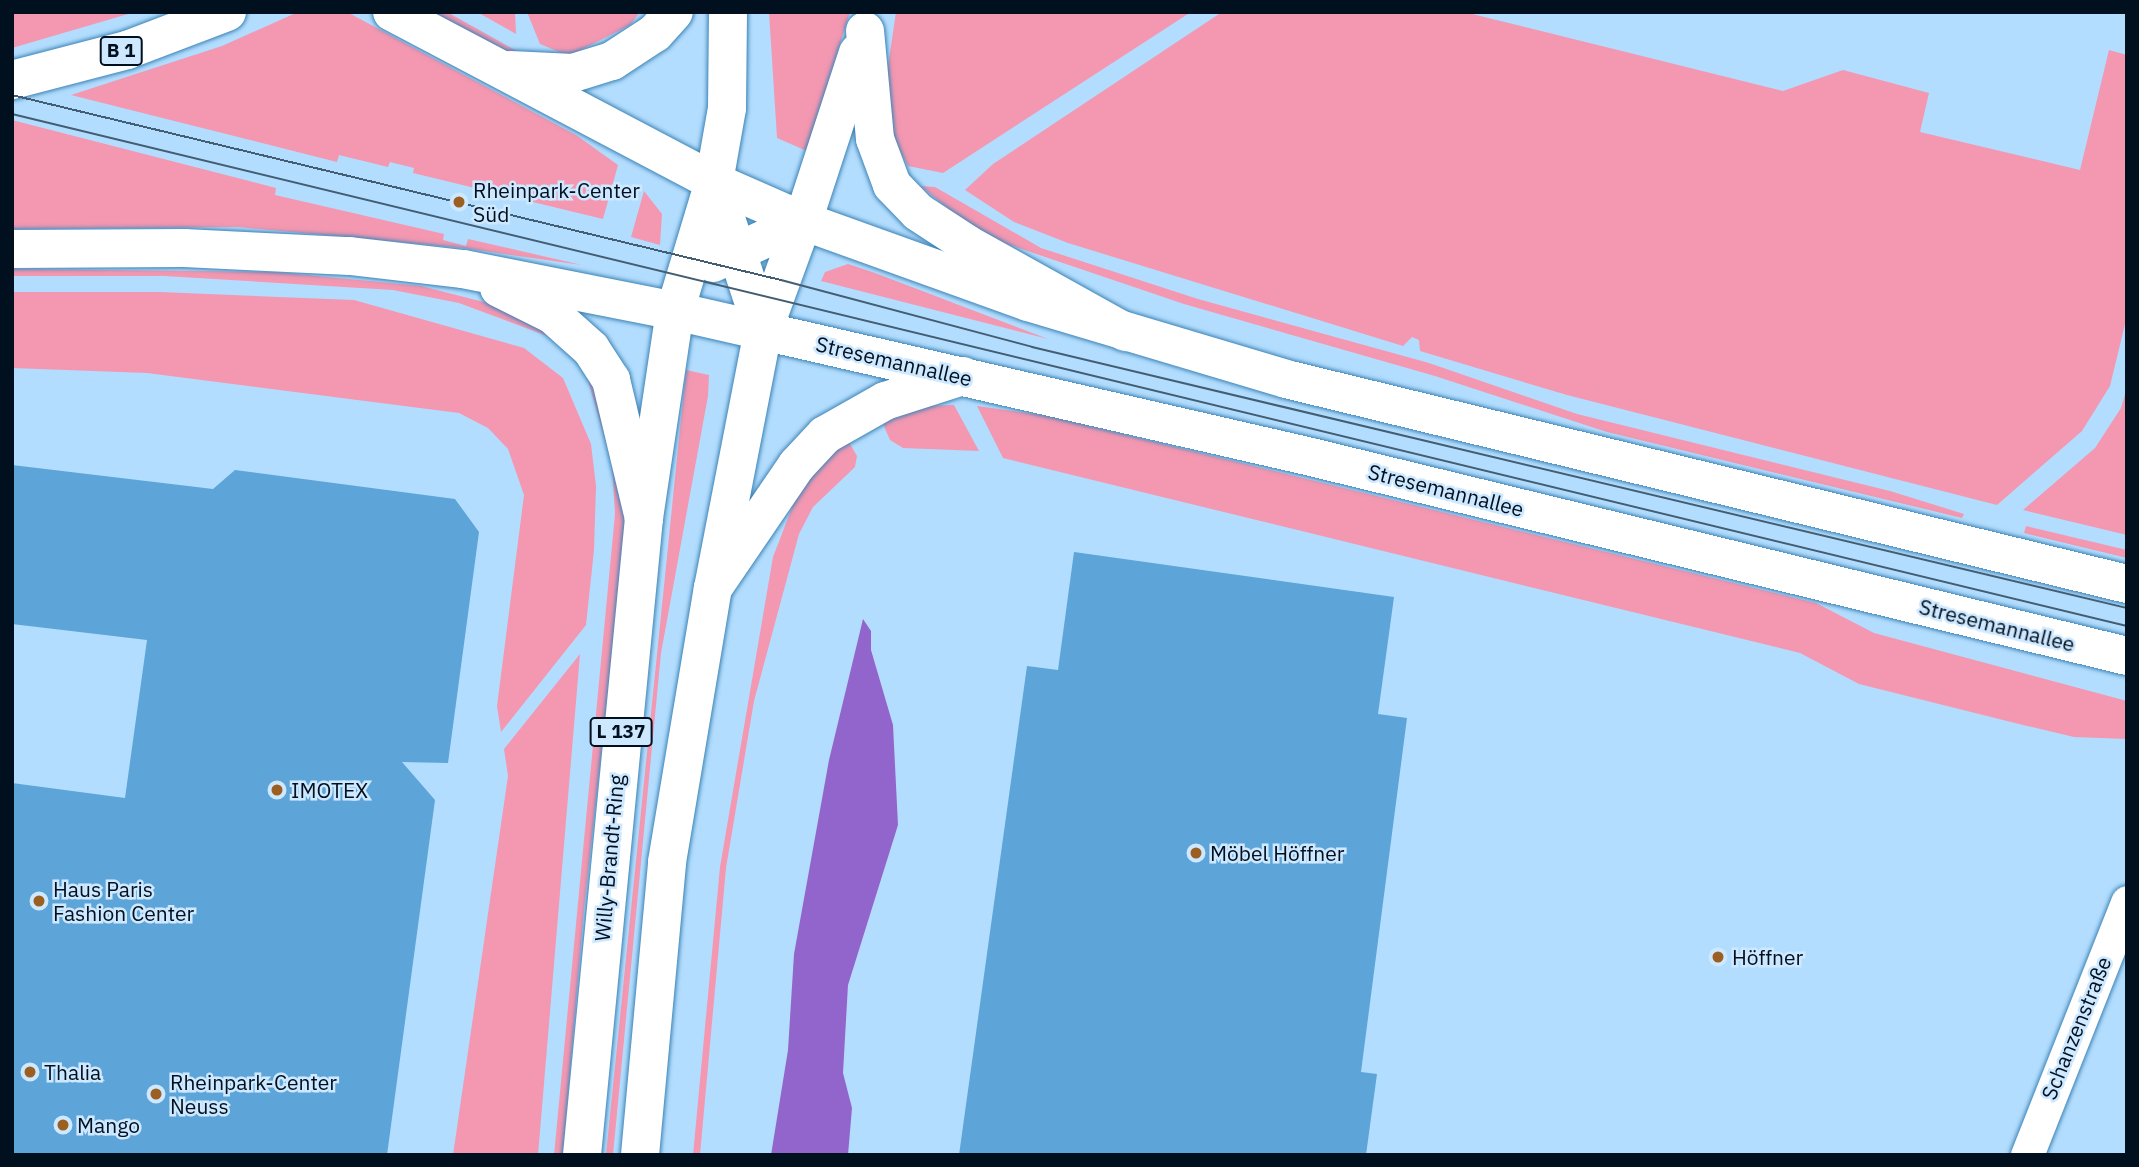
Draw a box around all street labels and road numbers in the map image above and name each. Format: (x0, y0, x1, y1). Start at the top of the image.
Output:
road number: B 1 (98, 36, 144, 66)
street label: Stresemannallee (813, 331, 975, 391)
street label: Stresemannallee (1366, 458, 1526, 522)
street label: Stresemannallee (1917, 593, 2077, 657)
road number: L 137 (590, 716, 652, 748)
street label: Willy-Brandt-Ring (589, 774, 629, 942)
street label: Schanzenstraße (2036, 953, 2116, 1103)

